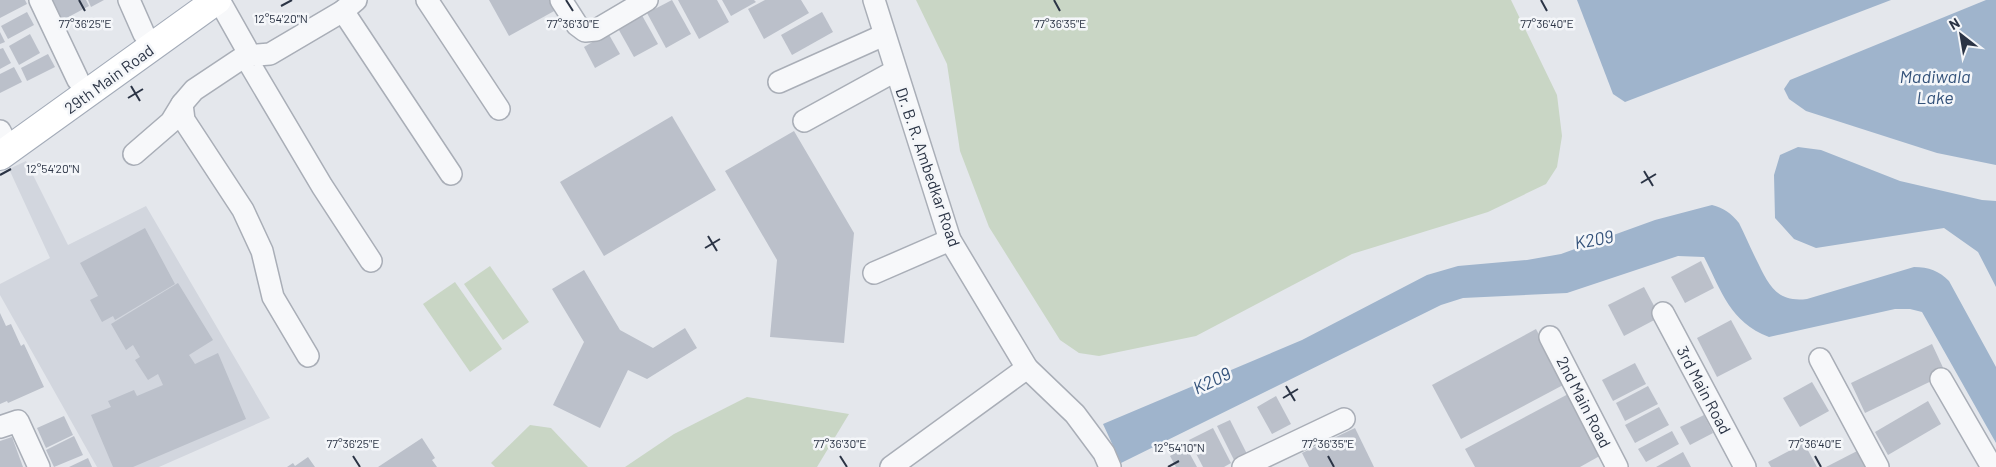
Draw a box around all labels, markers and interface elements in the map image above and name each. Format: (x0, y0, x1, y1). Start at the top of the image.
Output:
north arrow (1936, 10, 1986, 60)
text: 12°54'20"N (254, 11, 308, 25)
text: N (1946, 14, 1962, 33)
text: 77°36'25"E (59, 16, 111, 30)
text: 77°36'30"E (546, 16, 600, 30)
text: 77°36'35"E (1034, 16, 1086, 30)
text: 77°36'40"E (1520, 16, 1574, 30)
street label: 29th Main Road (60, 40, 157, 117)
water label: Madiwala Lake (1899, 65, 1971, 108)
street label: Dr. B. R. Ambedkar Road (892, 85, 965, 249)
text: 12°54'20"N (26, 161, 80, 175)
water label: K209 (1573, 225, 1615, 253)
street label: 3rd Main Road (1673, 343, 1736, 437)
street label: 2nd Main Road (1553, 353, 1616, 451)
water label: K209 (1189, 362, 1234, 398)
text: 77°36'25"E (327, 436, 379, 450)
text: 77°36'30"E (813, 436, 867, 450)
text: 77°36'35"E (1302, 436, 1354, 450)
text: 77°36'40"E (1788, 436, 1842, 450)
text: 12°54'10"N (1153, 440, 1205, 454)

